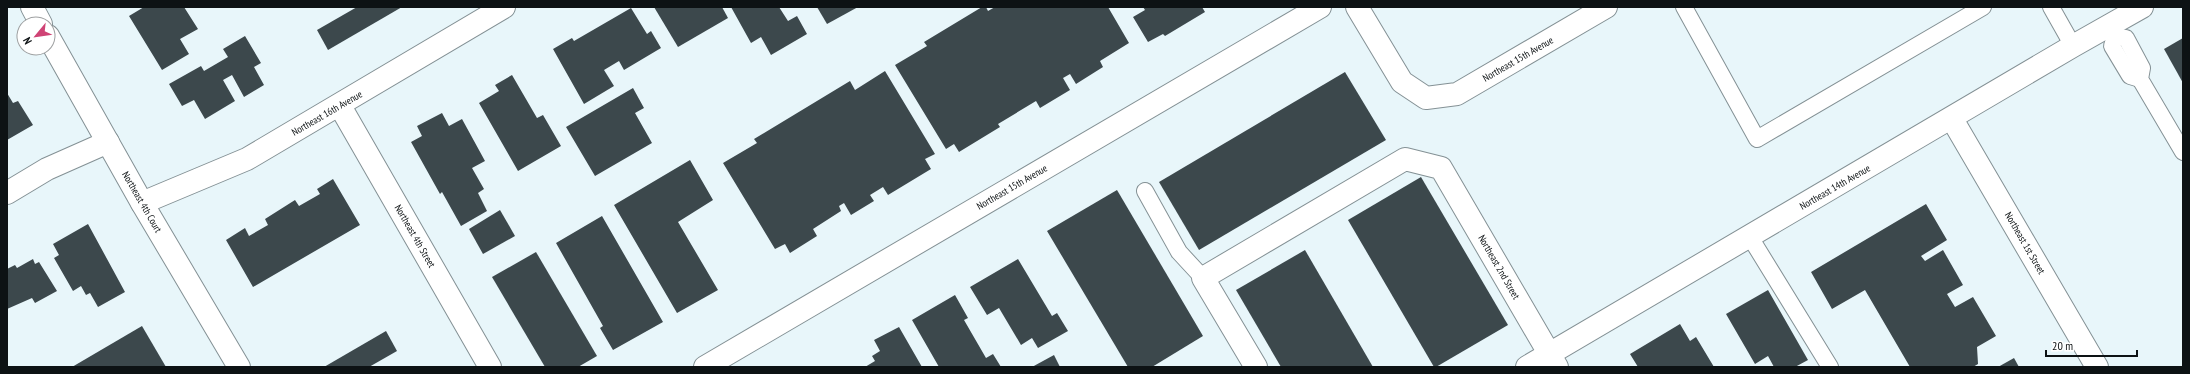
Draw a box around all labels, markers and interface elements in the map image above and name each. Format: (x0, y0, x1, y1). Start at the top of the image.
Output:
north arrow (16, 16, 56, 56)
street label: Northeast 15th Avenue (1480, 33, 1556, 85)
text: N (20, 35, 35, 47)
street label: Northeast 16th Avenue (289, 87, 365, 139)
street label: Northeast 15th Avenue (974, 161, 1050, 213)
street label: Northeast 14th Avenue (1797, 161, 1873, 213)
street label: Northeast 4th Court (119, 169, 165, 235)
street label: Northeast 4th Street (392, 202, 438, 270)
street label: Northeast 1st Street (2002, 210, 2048, 277)
street label: Northeast 2nd Street (1475, 232, 1523, 302)
scale bar (2046, 332, 2137, 358)
text: 20 m (2052, 338, 2073, 353)

